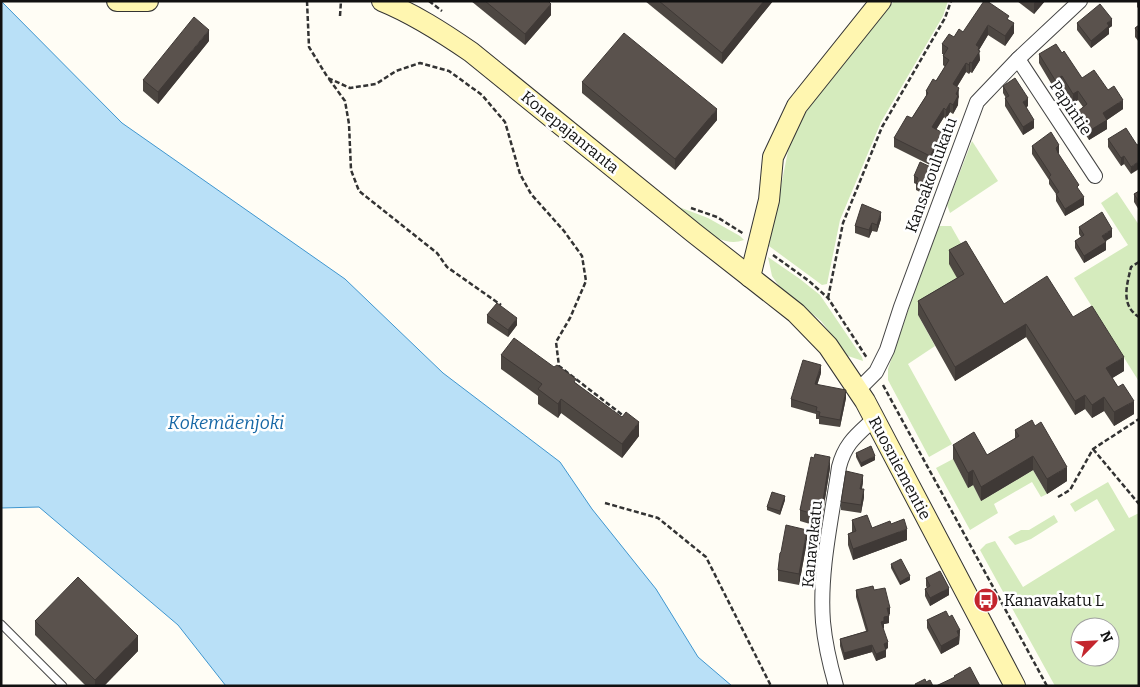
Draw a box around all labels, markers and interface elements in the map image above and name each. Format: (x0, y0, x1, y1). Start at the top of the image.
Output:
street label: Papintie (1046, 77, 1096, 139)
street label: Konepajanranta (517, 87, 623, 177)
street label: Kansakoulukatu (901, 115, 961, 235)
water label: Kokemäenjoki (168, 412, 284, 434)
street label: Ruosniementie (865, 413, 935, 523)
street label: Kanavakatu (798, 499, 826, 589)
bus stop icon: Kanavakatu L (973, 587, 999, 613)
place label: Kanavakatu L (1004, 591, 1104, 610)
north arrow (1070, 617, 1120, 667)
text: N (1096, 629, 1116, 645)

